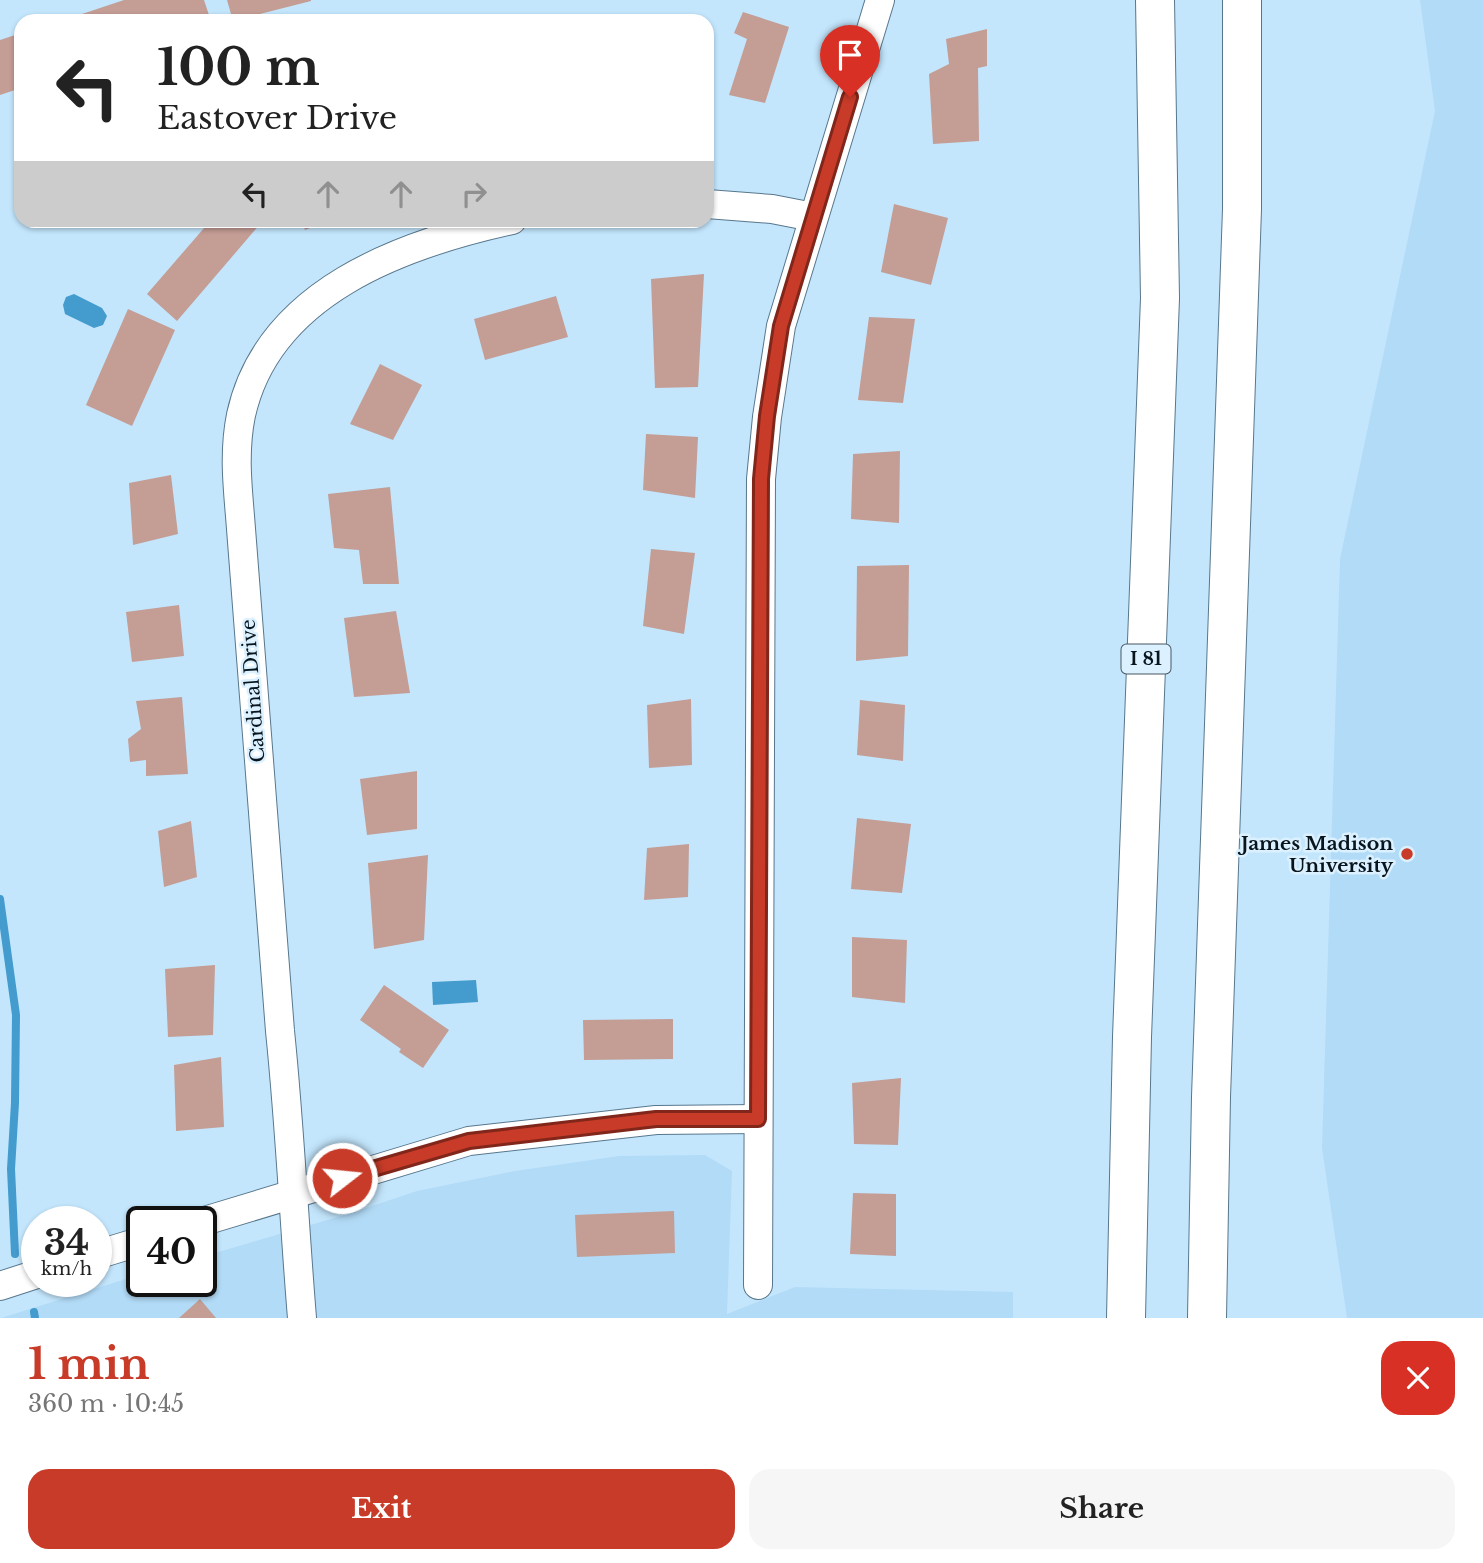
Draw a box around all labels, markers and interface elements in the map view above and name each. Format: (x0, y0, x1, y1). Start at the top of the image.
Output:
pin (820, 25, 880, 97)
icon: arrive (831, 36, 869, 74)
text: 100 m (157, 37, 320, 98)
icon: left (42, 42, 133, 133)
text: Eastover Drive (157, 98, 397, 138)
icon: left (236, 175, 274, 213)
icon: ahead (309, 175, 347, 213)
icon: ahead (382, 175, 420, 213)
icon: right (455, 175, 493, 213)
street label: Cardinal Drive (237, 619, 269, 763)
road number: I 81 (1122, 644, 1170, 674)
place label: James Madison University (1237, 832, 1394, 877)
marker: James Madison University (1399, 846, 1415, 862)
position arrow (305, 1141, 379, 1215)
speed limit sign: 40 (126, 1206, 217, 1297)
text: 34 (44, 1221, 89, 1264)
text: km/h (41, 1258, 92, 1280)
text: 1 min (28, 1338, 150, 1390)
button: close (1381, 1341, 1455, 1415)
text: 360 m · 10:45 (28, 1390, 184, 1418)
button: Exit (28, 1469, 735, 1549)
button: Share (749, 1469, 1455, 1549)

